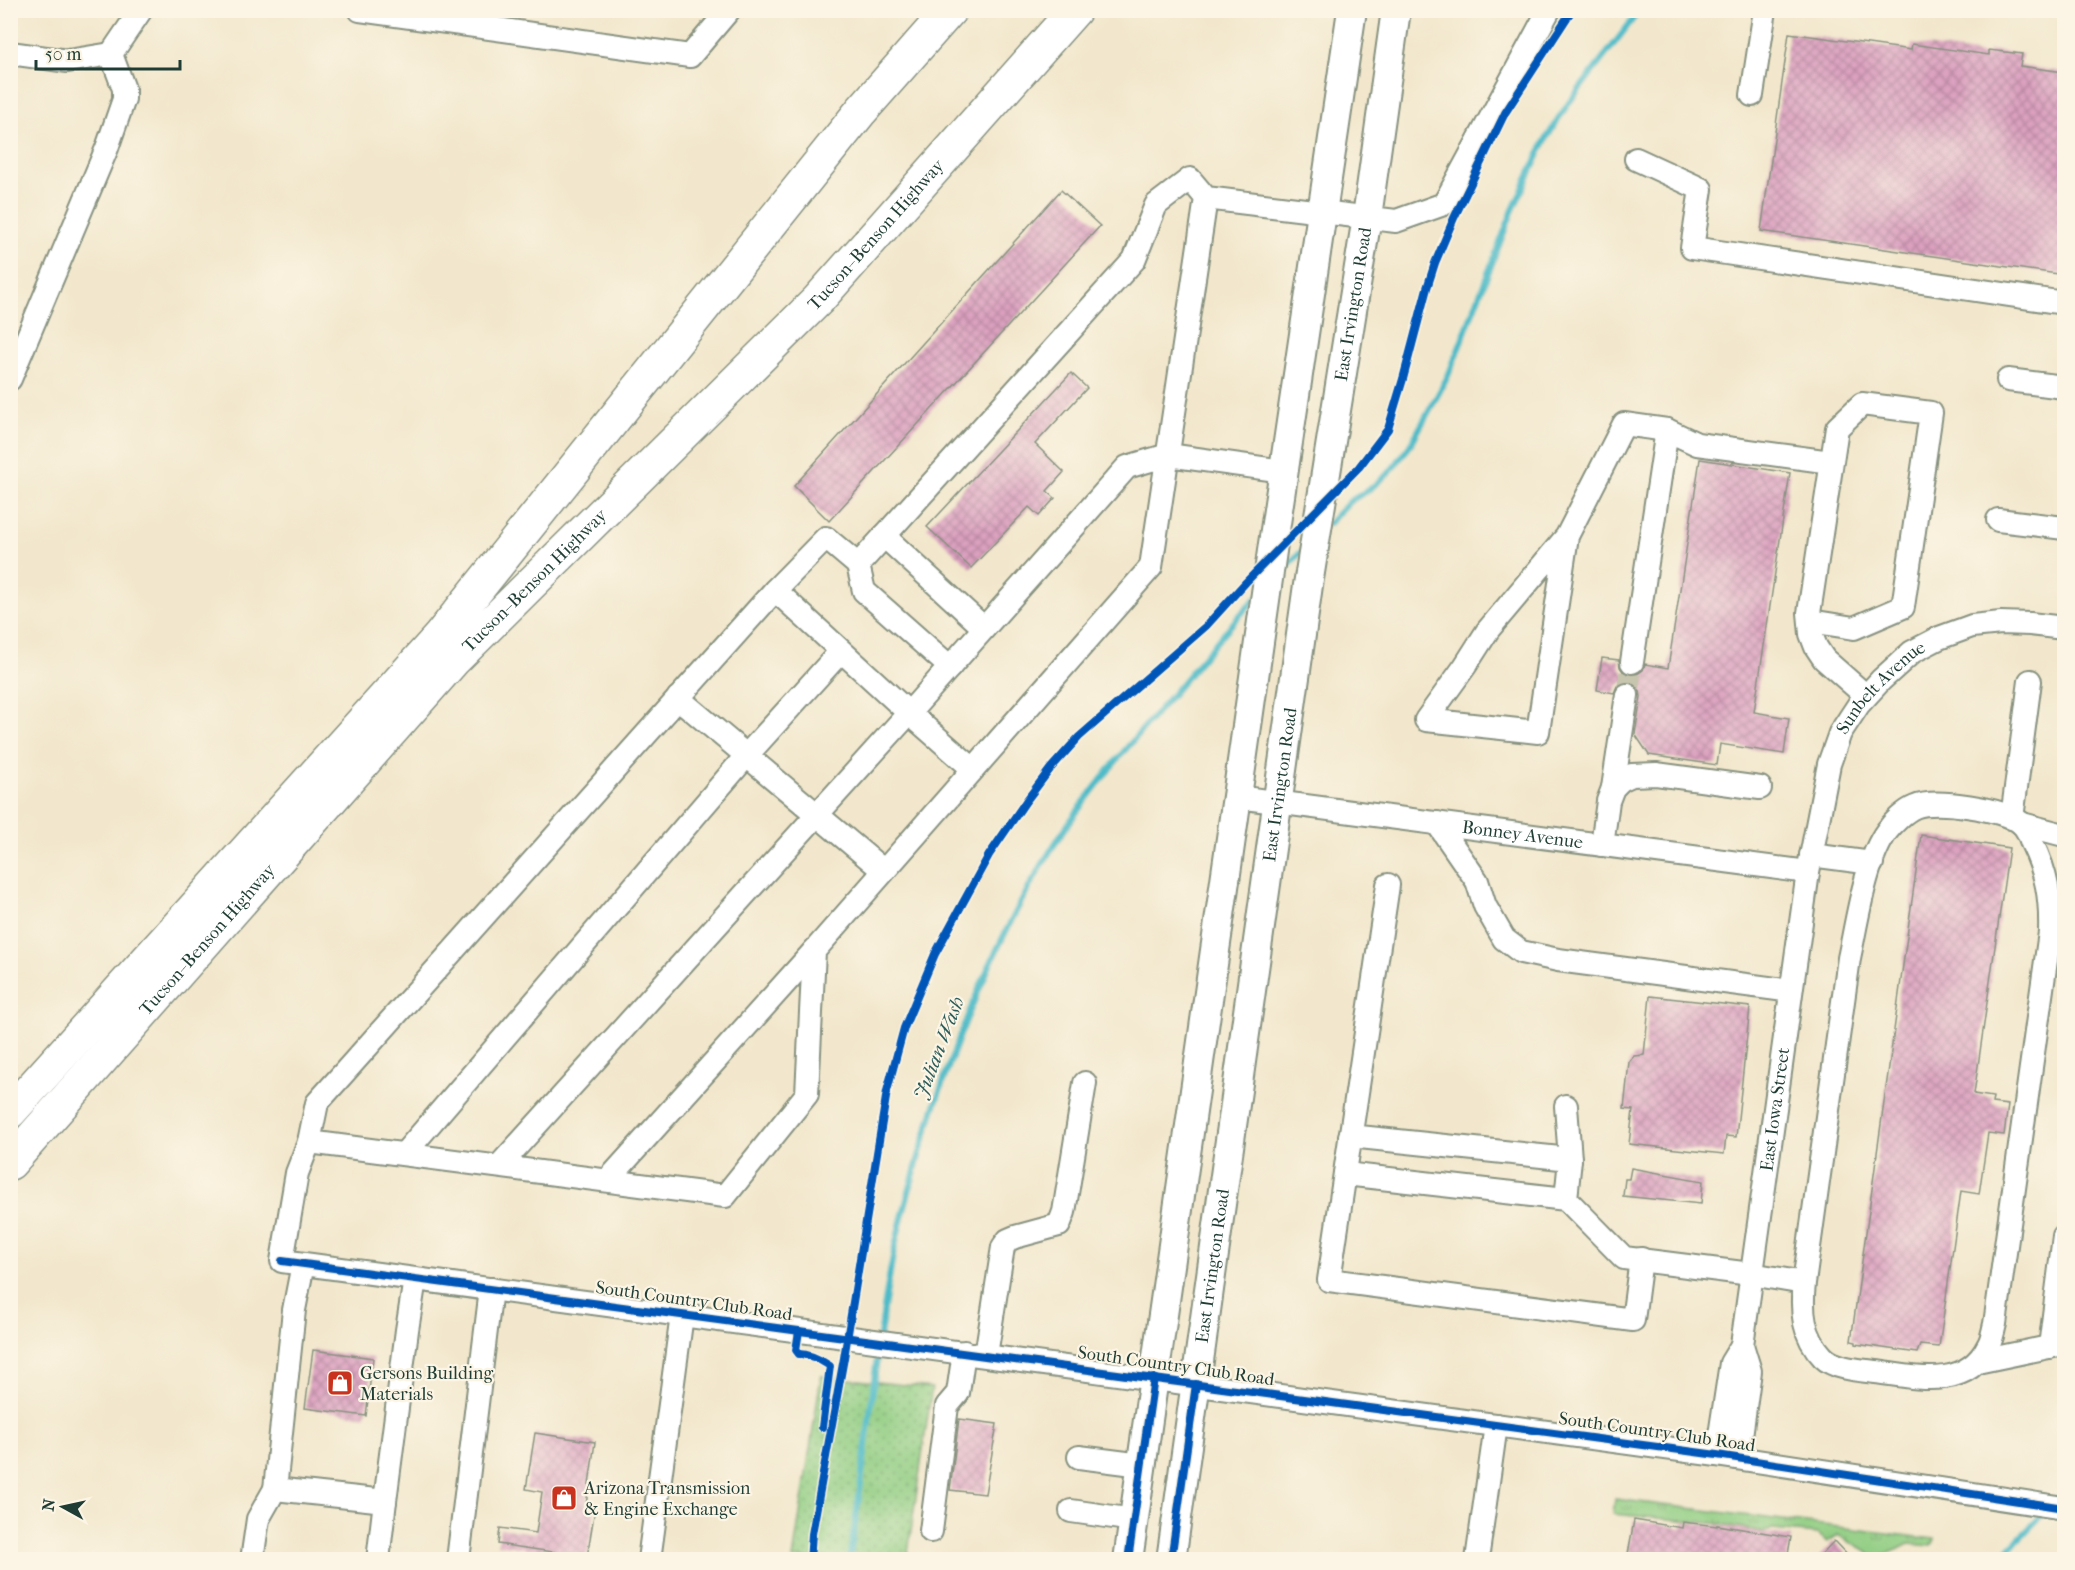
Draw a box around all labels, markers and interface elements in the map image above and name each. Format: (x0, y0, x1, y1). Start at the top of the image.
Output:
scale bar (36, 33, 180, 71)
text: 50 m (45, 44, 82, 65)
street label: Tucson–Benson Highway (803, 154, 949, 315)
street label: East Irvington Road (1330, 226, 1376, 383)
street label: Tucson–Benson Highway (458, 504, 612, 656)
street label: Sunbelt Avenue (1832, 637, 1929, 738)
street label: East Irvington Road (1259, 706, 1301, 863)
street label: Bonney Avenue (1461, 816, 1584, 853)
street label: Tucson–Benson Highway (135, 859, 280, 1019)
water label: Julian Wash (909, 993, 969, 1103)
street label: East Iowa Street (1756, 1045, 1794, 1173)
street label: East Irvington Road (1191, 1187, 1234, 1344)
street label: South Country Club Road (594, 1277, 794, 1325)
street label: South Country Club Road (1076, 1342, 1276, 1390)
place label: Gersons Building Materials (360, 1363, 494, 1405)
shop icon: Gersons Building Materials (325, 1368, 355, 1398)
street label: South Country Club Road (1557, 1408, 1757, 1456)
north arrow (33, 1477, 93, 1537)
place label: Arizona Transmission & Engine Exchange (583, 1478, 751, 1520)
shop icon: Arizona Transmission & Engine Exchange (549, 1483, 579, 1513)
text: N (38, 1497, 59, 1512)

